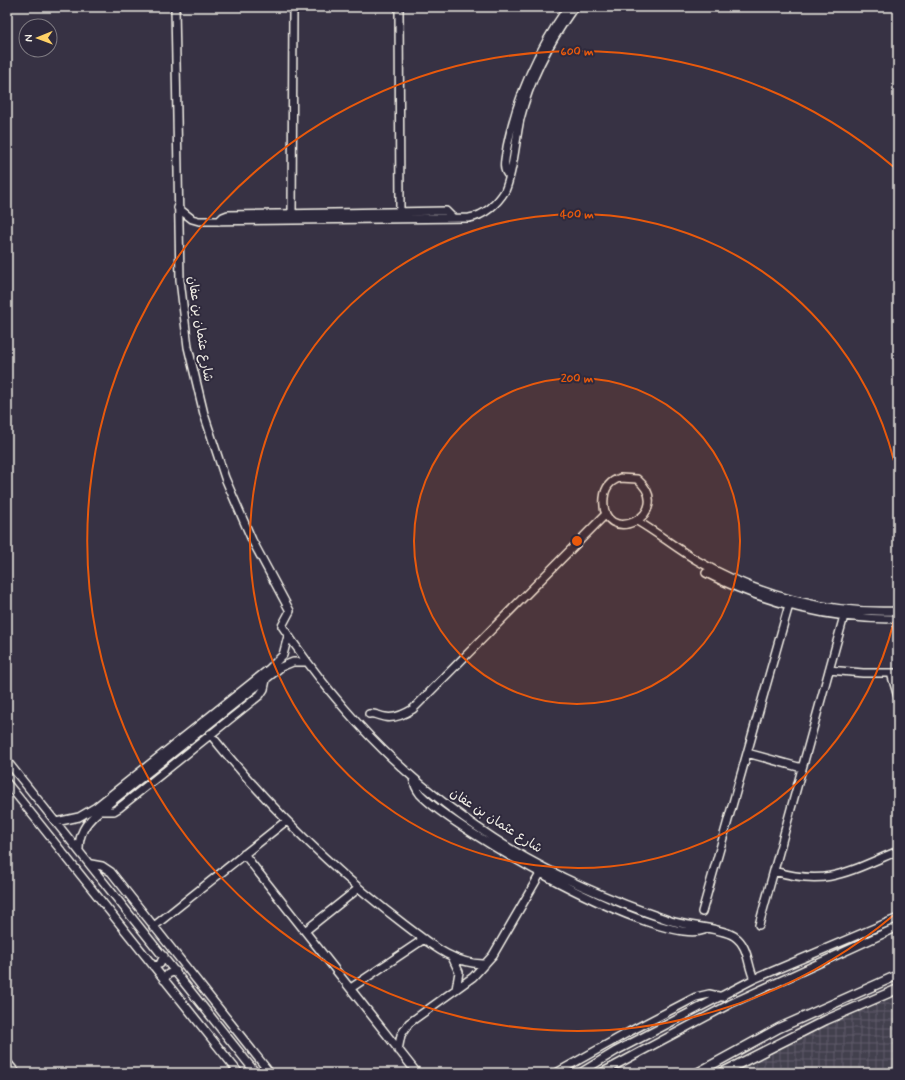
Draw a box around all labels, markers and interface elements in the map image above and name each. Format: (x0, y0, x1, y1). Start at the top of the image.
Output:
north arrow (18, 18, 58, 58)
text: N (22, 34, 36, 42)
text: 600 m (560, 44, 594, 60)
text: 400 m (560, 207, 594, 223)
street label: شارع عثمان بن عفان (183, 275, 217, 383)
text: 200 m (561, 371, 594, 387)
centre of rings (570, 534, 584, 548)
street label: شارع عثمان بن عفان (447, 785, 545, 857)

